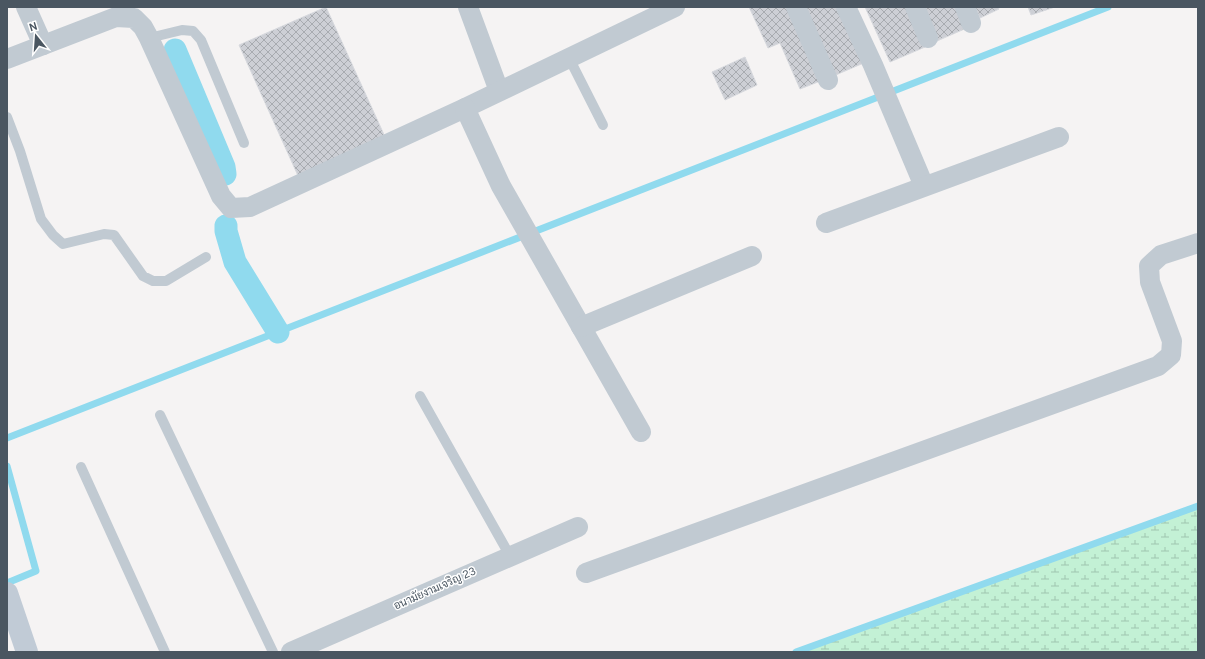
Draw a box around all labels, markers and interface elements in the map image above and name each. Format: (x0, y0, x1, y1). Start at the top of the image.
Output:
north arrow (16, 16, 56, 56)
text: N (28, 20, 39, 35)
street label: อนามัยงามเจริญ 23 (391, 564, 478, 613)

